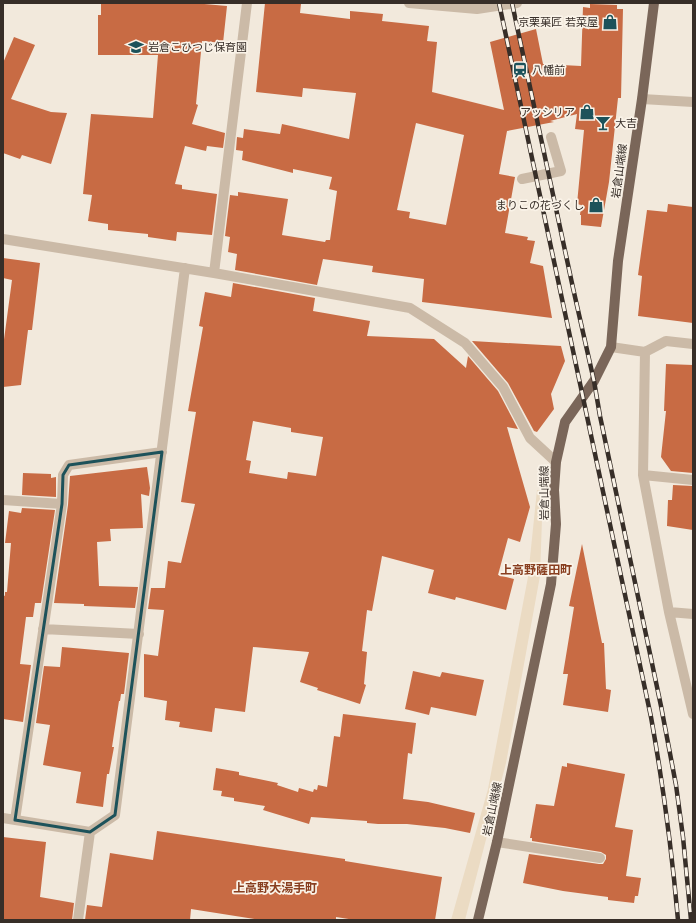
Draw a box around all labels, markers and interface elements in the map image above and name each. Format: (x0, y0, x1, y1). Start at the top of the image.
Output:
shop icon: 京栗菓匠 若菜屋 (601, 13, 619, 31)
place label: 京栗菓匠 若菜屋 (518, 16, 598, 29)
school or university icon: 岩倉こひつじ保育園 (127, 38, 145, 56)
place label: 岩倉こひつじ保育園 (148, 41, 247, 54)
station icon: 八幡前 (511, 61, 529, 79)
place label: 八幡前 (532, 64, 565, 77)
shop icon: アッシリア (578, 103, 596, 121)
place label: アッシリア (520, 106, 575, 119)
bar icon: 大吉 (594, 114, 612, 132)
place label: 大吉 (615, 117, 637, 130)
street label: 岩倉山端線 (609, 143, 630, 199)
shop icon: まりこの花づくし (587, 196, 605, 214)
place label: まりこの花づくし (496, 199, 584, 212)
street label: 岩倉山端線 (538, 466, 551, 521)
district label: 上高野薩田町 (500, 563, 572, 577)
street label: 岩倉山端線 (480, 781, 505, 837)
district label: 上高野大湯手町 (233, 881, 317, 895)

